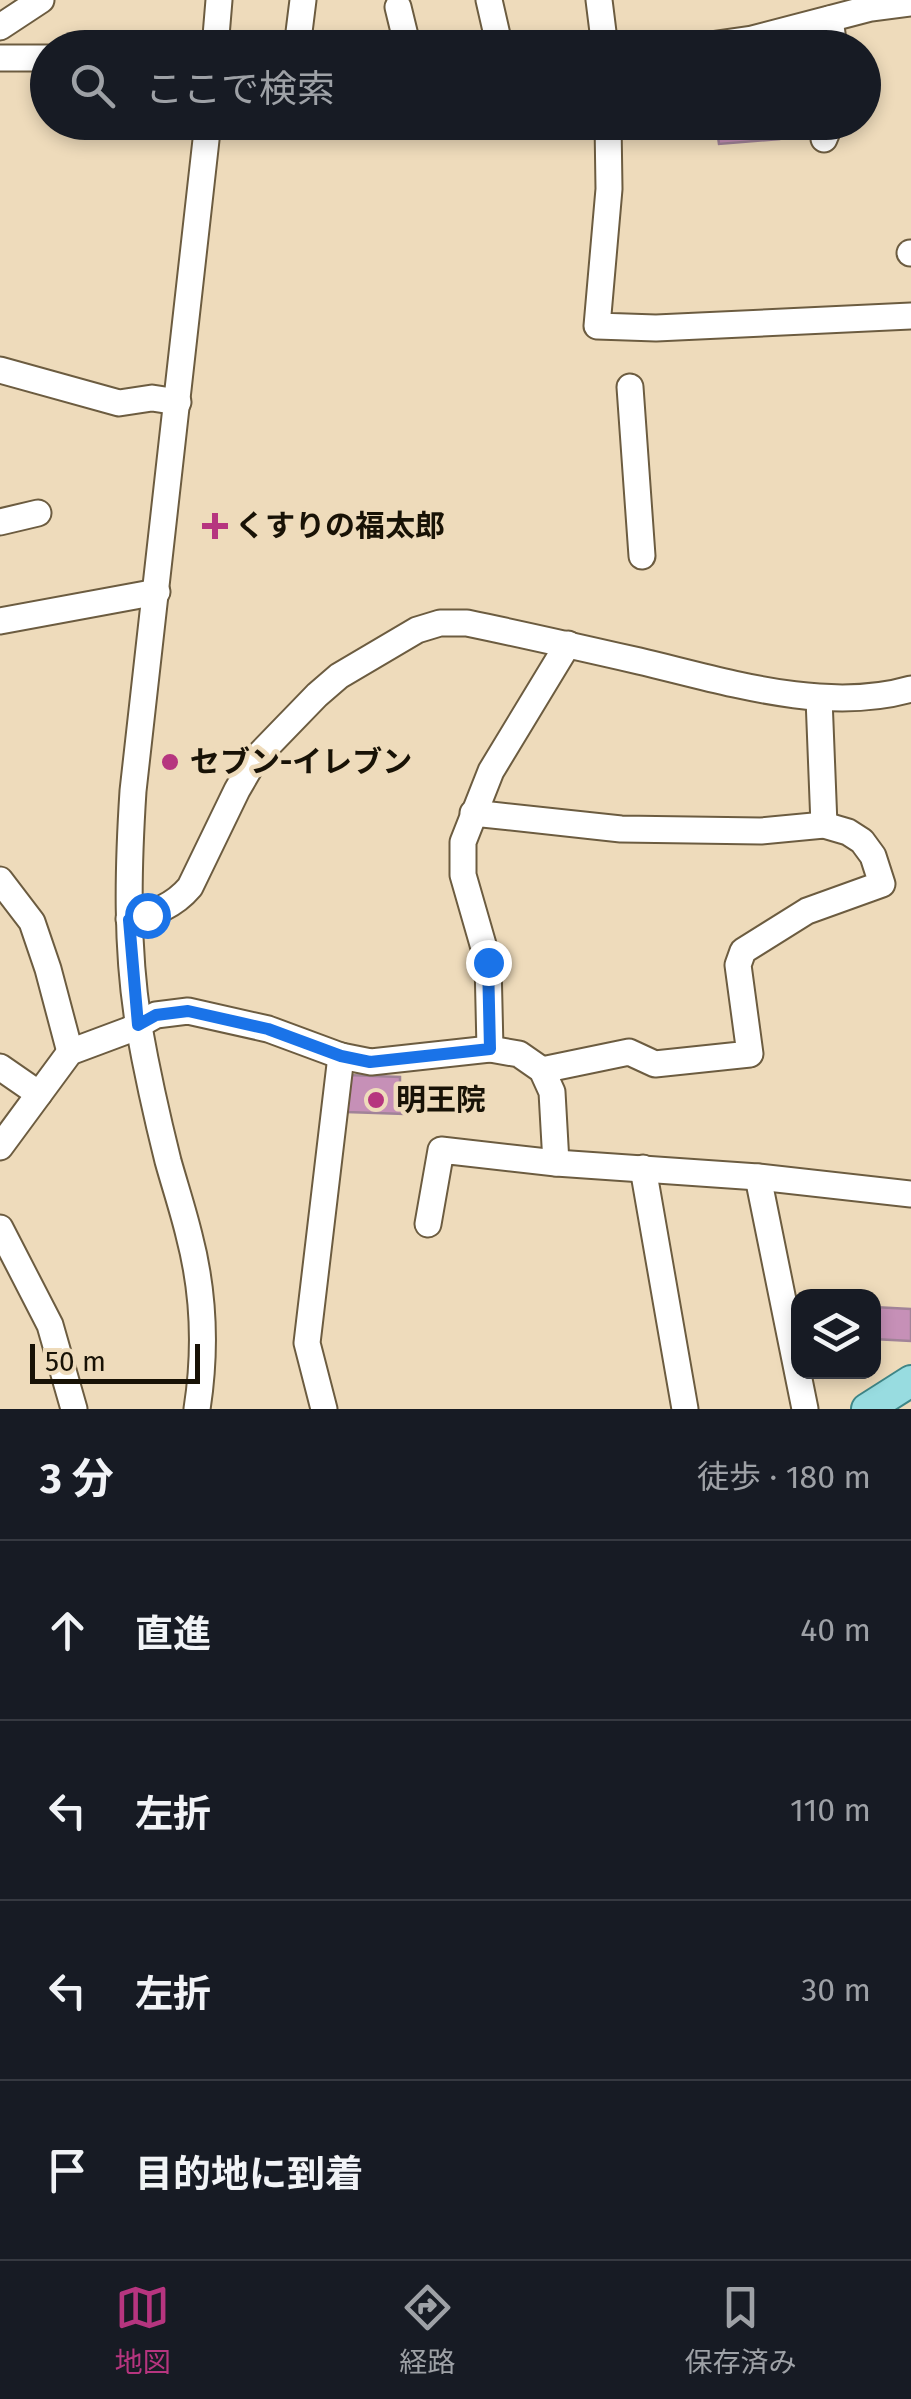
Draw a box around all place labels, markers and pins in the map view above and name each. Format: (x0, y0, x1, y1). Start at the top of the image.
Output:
place label: くすりの福太郎 (235, 508, 445, 544)
marker: くすりの福太郎 (204, 515, 226, 537)
place label: セブン-イレブン (190, 744, 412, 780)
marker: セブン-イレブン (159, 751, 181, 773)
place label: 明王院 (396, 1082, 486, 1118)
marker: 明王院 (365, 1089, 387, 1111)

